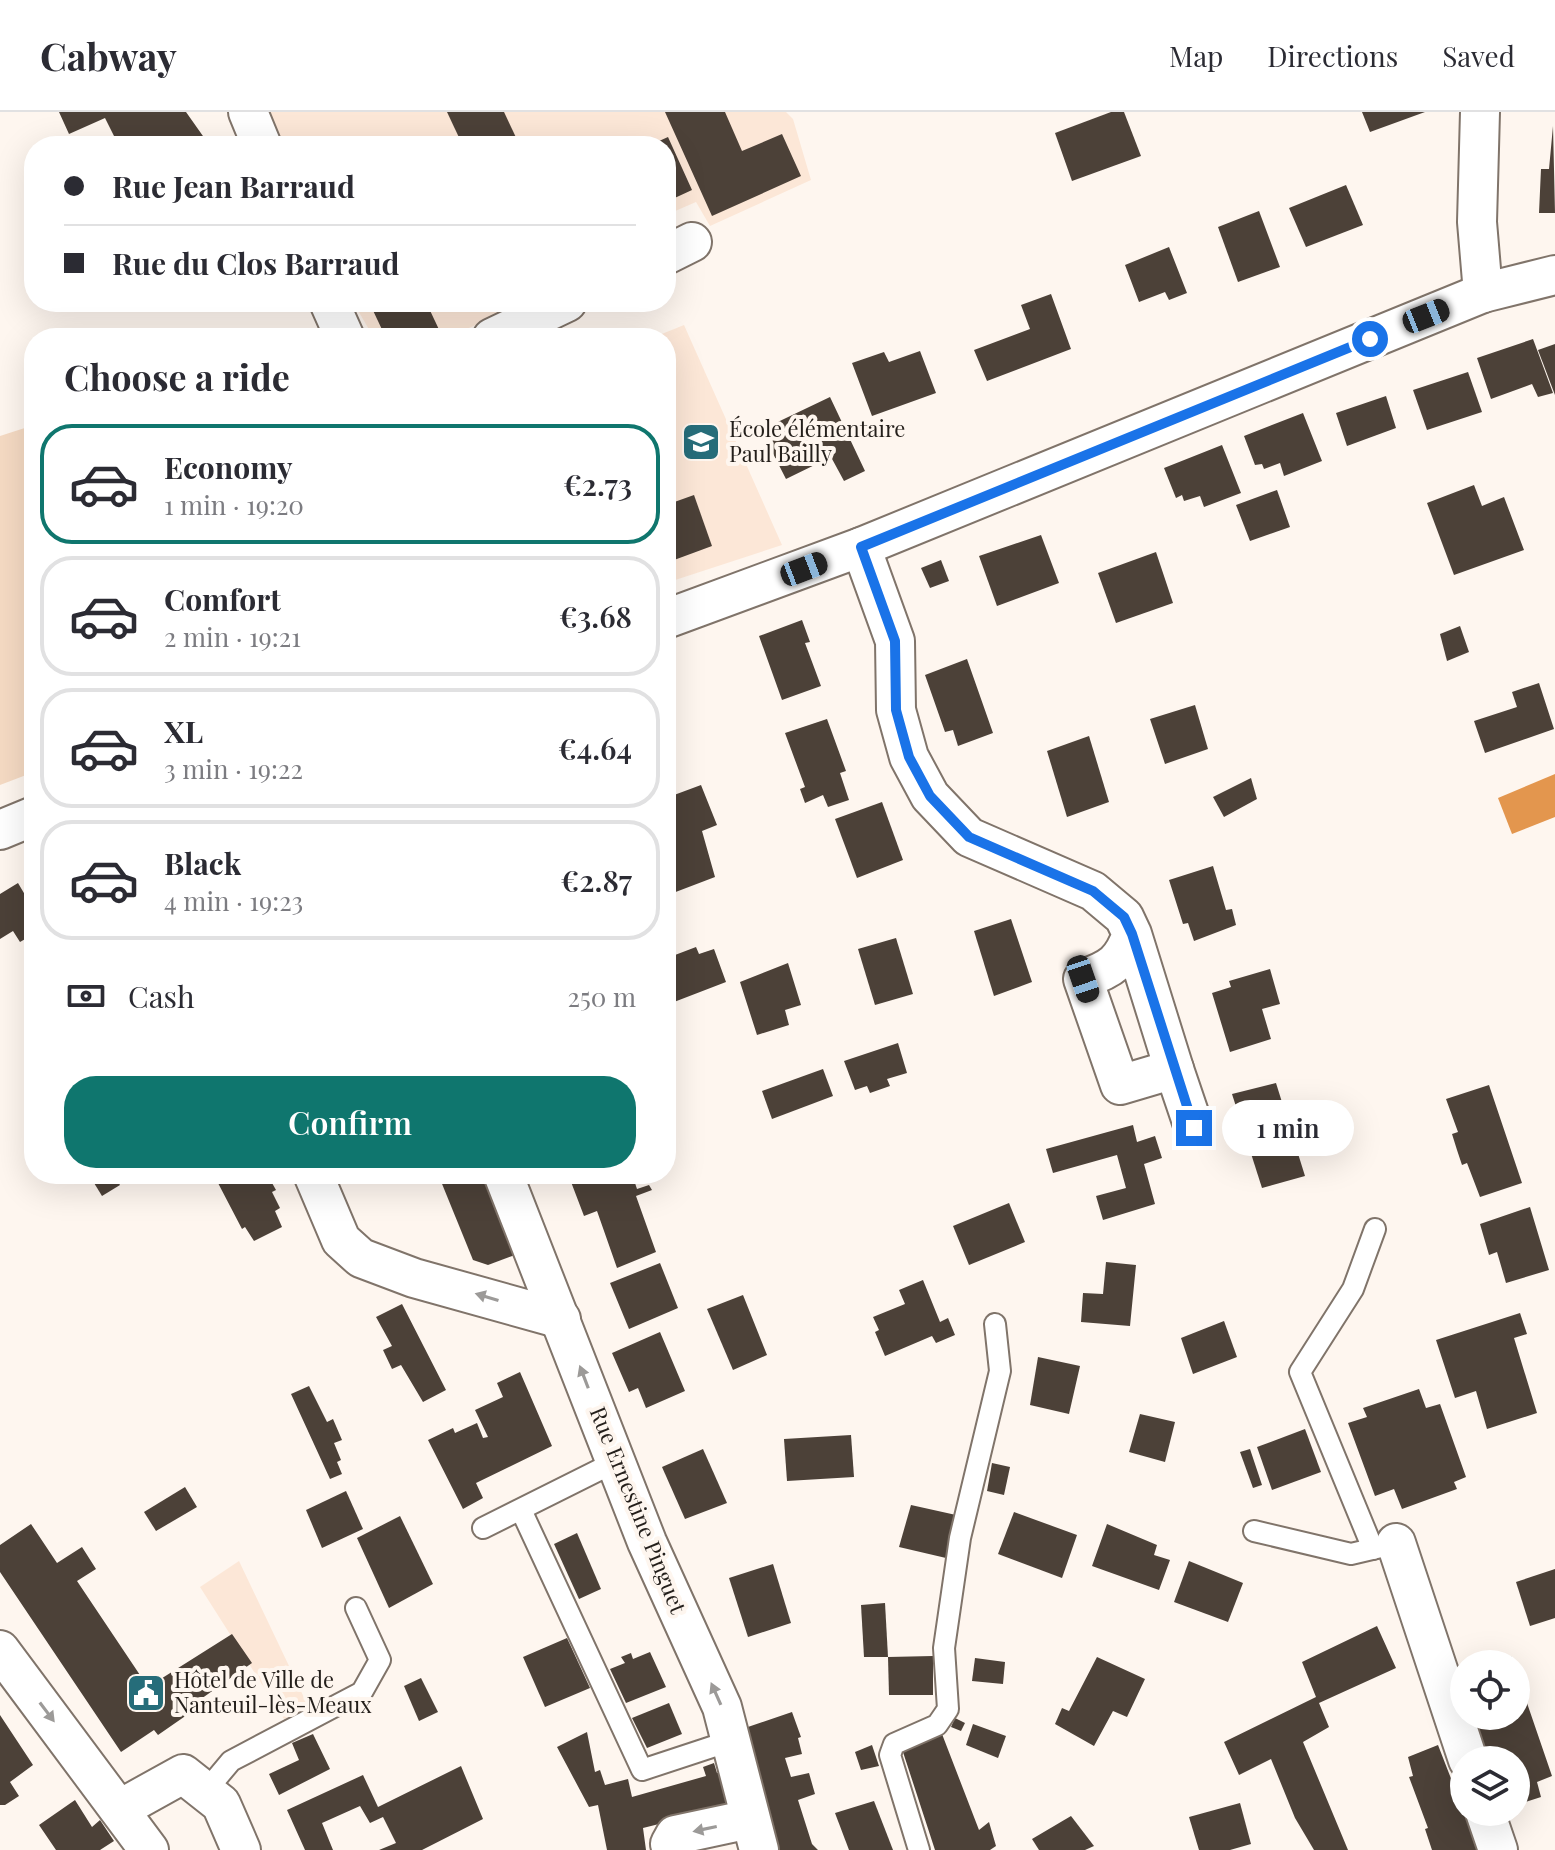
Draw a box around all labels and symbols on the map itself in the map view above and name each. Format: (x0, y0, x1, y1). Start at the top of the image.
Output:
car (1399, 296, 1453, 336)
route start (1352, 321, 1388, 357)
place label: École élémentaire Paul Bailly (729, 413, 905, 468)
school or university icon: École élémentaire Paul Bailly (680, 421, 722, 463)
car (777, 549, 831, 589)
car (1064, 952, 1102, 1006)
callout: 1 min (1222, 1100, 1354, 1156)
route end (1176, 1110, 1212, 1146)
one-way arrow (474, 1290, 498, 1303)
one-way arrow (577, 1365, 590, 1389)
street label: Rue Ernestine Pinguet (584, 1402, 695, 1619)
place label: Hôtel de Ville de Nanteuil-lès-Meaux (174, 1664, 372, 1719)
public building icon: Hôtel de Ville de Nanteuil-lès-Meaux (125, 1672, 167, 1714)
one-way arrow (709, 1682, 723, 1706)
one-way arrow (39, 1702, 55, 1723)
one-way arrow (692, 1823, 717, 1836)

